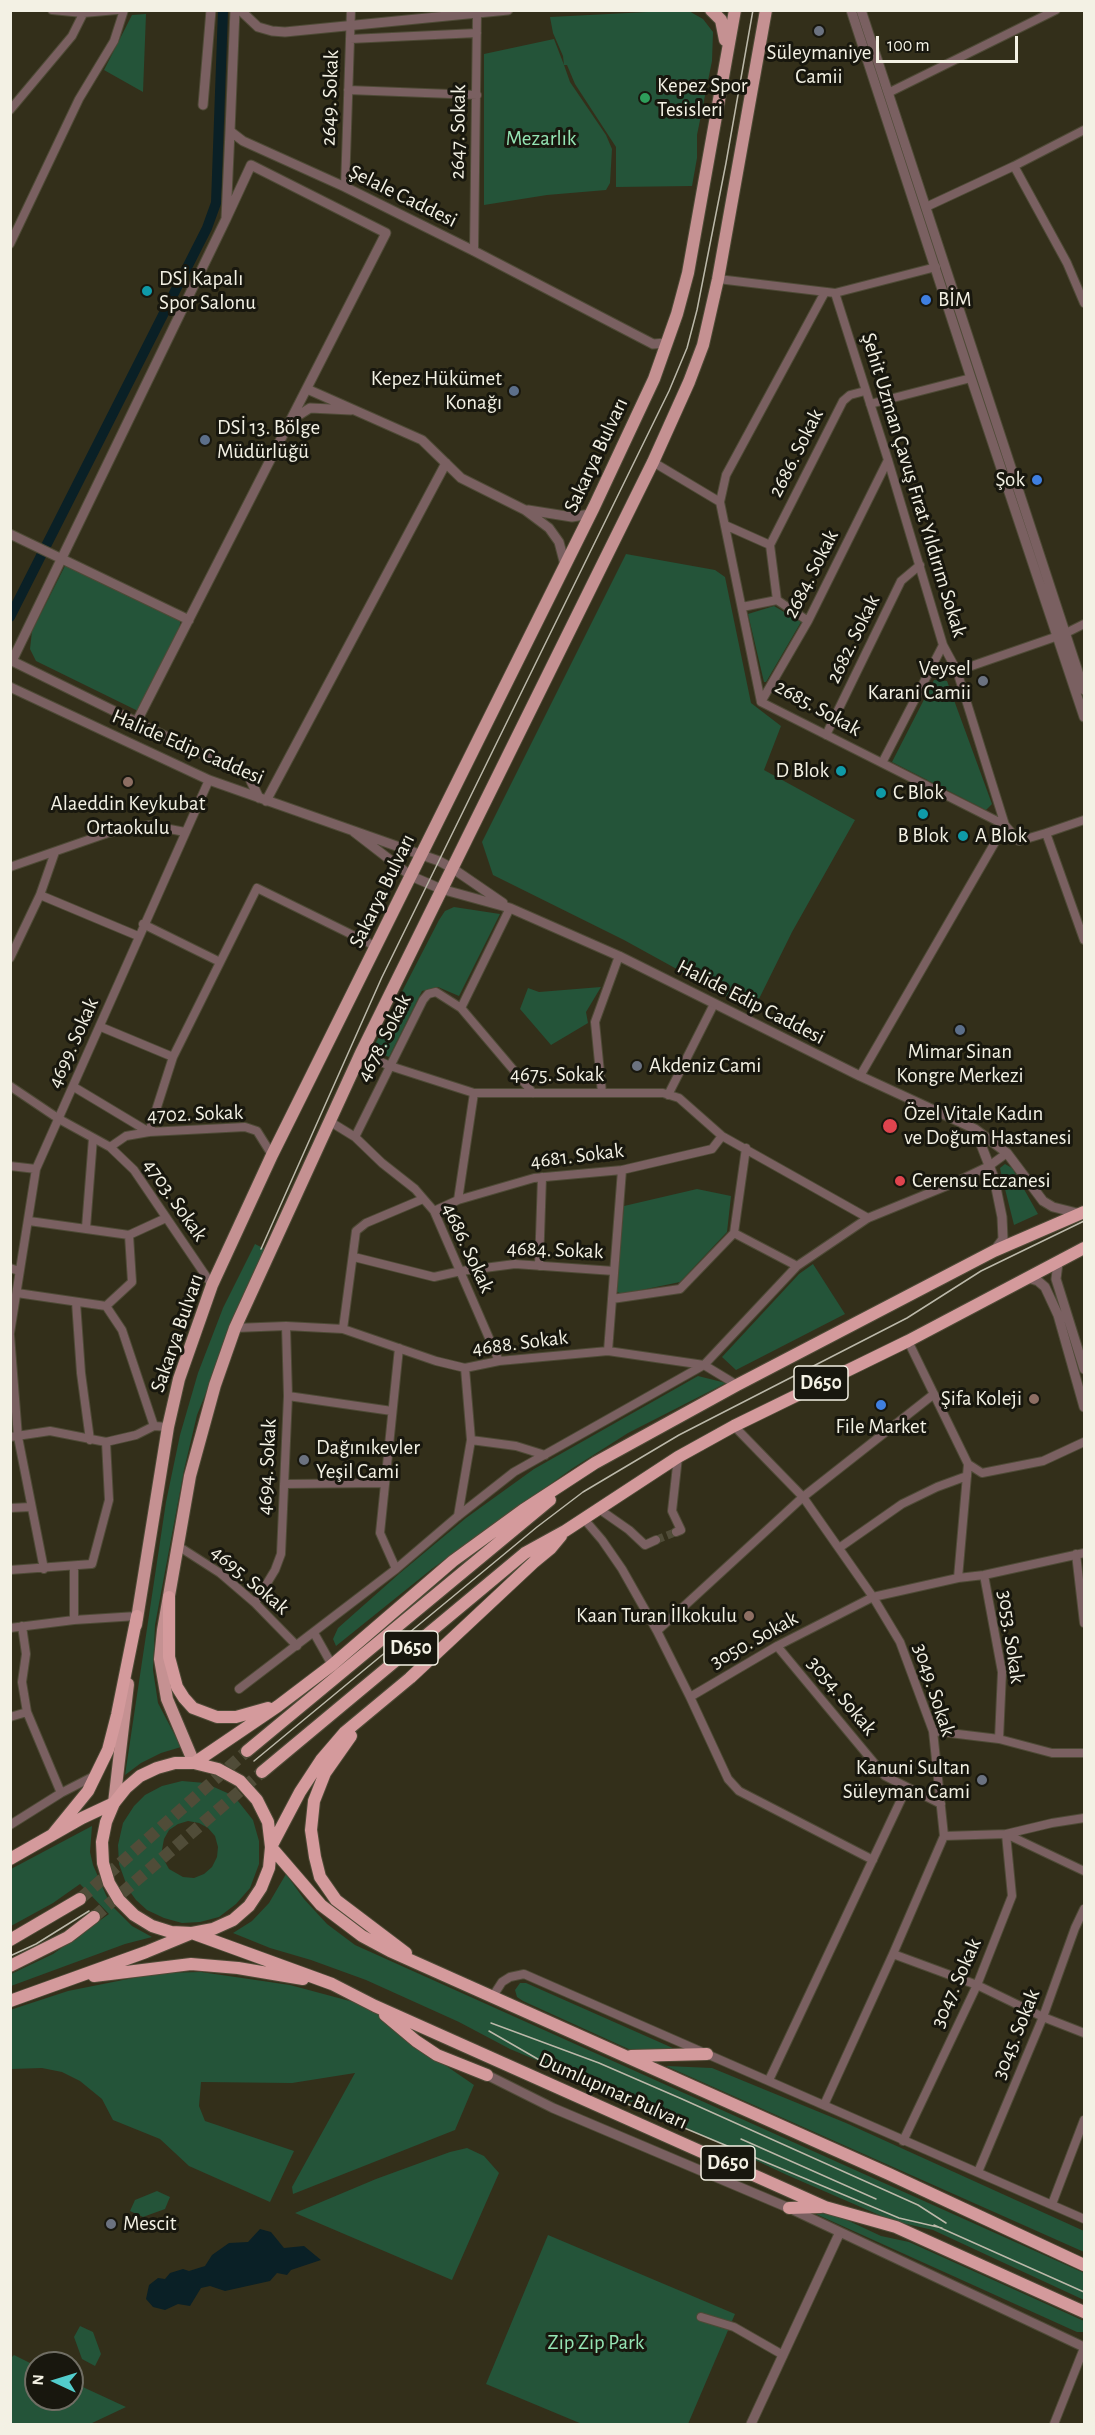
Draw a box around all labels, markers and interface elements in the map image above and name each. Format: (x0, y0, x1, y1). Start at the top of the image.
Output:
marker: Süleymaniye Camii (812, 24, 826, 38)
scale bar (879, 24, 1022, 62)
text: 100 m (887, 37, 930, 55)
place label: Süleymaniye Camii (767, 40, 871, 90)
street label: 2649. Sokak (316, 50, 344, 146)
place label: Kepez Spor Tesisleri (657, 73, 748, 123)
street label: 2647. Sokak (445, 84, 471, 180)
marker: Kepez Spor Tesisleri (638, 91, 652, 105)
park label: Mezarlık (506, 126, 576, 152)
street label: Şelale Caddesi (345, 159, 461, 233)
place label: DSİ Kapalı Spor Salonu (159, 266, 256, 316)
marker: DSİ Kapalı Spor Salonu (140, 284, 154, 298)
place label: BİM (938, 287, 971, 313)
marker: BİM (919, 293, 933, 307)
street label: Şehit Uzman Çavuş Fırat Yıldırım Sokak (856, 330, 972, 640)
place label: Kepez Hükümet Konağı (371, 366, 502, 416)
marker: Kepez Hükümet Konağı (507, 384, 521, 398)
street label: Sakarya Bulvarı (558, 394, 634, 516)
street label: 2686. Sokak (763, 405, 829, 501)
place label: DSİ 13. Bölge Müdürlüğü (217, 415, 320, 465)
marker: DSİ 13. Bölge Müdürlüğü (198, 433, 212, 447)
place label: Şok (996, 467, 1025, 493)
marker: Şok (1030, 473, 1044, 487)
street label: 2684. Sokak (778, 526, 844, 622)
street label: 2682. Sokak (821, 591, 885, 687)
place label: Veysel Karani Camii (867, 656, 971, 706)
street label: 2685. Sokak (770, 674, 866, 742)
marker: Veysel Karani Camii (976, 674, 990, 688)
street label: Halide Edip Caddesi (108, 704, 268, 790)
place label: D Blok (776, 758, 829, 784)
marker: D Blok (834, 764, 848, 778)
marker: Alaeddin Keykubat Ortaokulu (121, 775, 135, 789)
place label: C Blok (893, 780, 944, 806)
marker: C Blok (874, 786, 888, 800)
place label: Alaeddin Keykubat Ortaokulu (51, 791, 205, 841)
marker: B Blok (916, 807, 930, 821)
place label: B Blok (897, 823, 949, 849)
place label: A Blok (975, 823, 1027, 849)
marker: A Blok (956, 829, 970, 843)
street label: Sakarya Bulvarı (344, 830, 420, 952)
street label: Halide Edip Caddesi (673, 954, 829, 1050)
street label: 4678. Sokak (351, 990, 417, 1086)
street label: 4699. Sokak (42, 994, 104, 1092)
marker: Mimar Sinan Kongre Merkezi (953, 1023, 967, 1037)
place label: Mimar Sinan Kongre Merkezi (896, 1039, 1024, 1089)
place label: Akdeniz Cami (649, 1053, 761, 1079)
marker: Akdeniz Cami (630, 1059, 644, 1073)
street label: 4675. Sokak (510, 1062, 604, 1088)
street label: 4702. Sokak (147, 1100, 243, 1128)
place label: Özel Vitale Kadın ve Doğum Hastanesi (904, 1101, 1072, 1151)
marker: Özel Vitale Kadın ve Doğum Hastanesi (881, 1117, 899, 1135)
street label: 4681. Sokak (529, 1138, 625, 1174)
street label: 4703. Sokak (137, 1154, 213, 1246)
place label: Cerensu Eczanesi (912, 1168, 1051, 1194)
marker: Cerensu Eczanesi (893, 1174, 907, 1188)
street label: 4686. Sokak (436, 1199, 500, 1297)
street label: 4684. Sokak (506, 1236, 604, 1264)
street label: Sakarya Bulvarı (145, 1270, 209, 1396)
street label: 4688. Sokak (471, 1325, 569, 1361)
road number: D650 (794, 1366, 848, 1400)
place label: Şifa Koleji (941, 1386, 1022, 1412)
marker: Şifa Koleji (1027, 1392, 1041, 1406)
marker: File Market (874, 1398, 888, 1412)
place label: File Market (836, 1414, 926, 1440)
street label: 4694. Sokak (252, 1418, 282, 1516)
place label: Dağınıkevler Yeşil Cami (316, 1435, 420, 1485)
marker: Dağınıkevler Yeşil Cami (297, 1453, 311, 1467)
street label: 4695. Sokak (205, 1540, 295, 1620)
street label: 3053. Sokak (992, 1589, 1030, 1685)
place label: Kaan Turan İlkokulu (576, 1603, 737, 1629)
street label: 3050. Sokak (706, 1606, 802, 1674)
marker: Kaan Turan İlkokulu (742, 1609, 756, 1623)
road number: D650 (384, 1631, 438, 1665)
street label: 3049. Sokak (907, 1640, 961, 1740)
street label: 3054. Sokak (802, 1651, 882, 1741)
place label: Kanuni Sultan Süleyman Cami (843, 1755, 970, 1805)
marker: Kanuni Sultan Süleyman Cami (975, 1773, 989, 1787)
street label: 3047. Sokak (925, 1934, 987, 2032)
street label: 3045. Sokak (986, 1985, 1046, 2083)
street label: Dumlupınar Bulvarı (535, 2047, 691, 2135)
road number: D650 (701, 2146, 755, 2180)
place label: Mescit (123, 2211, 176, 2237)
marker: Mescit (104, 2217, 118, 2231)
park label: Zip Zip Park (548, 2330, 644, 2356)
north arrow (24, 2351, 84, 2411)
text: N (30, 2374, 46, 2386)

